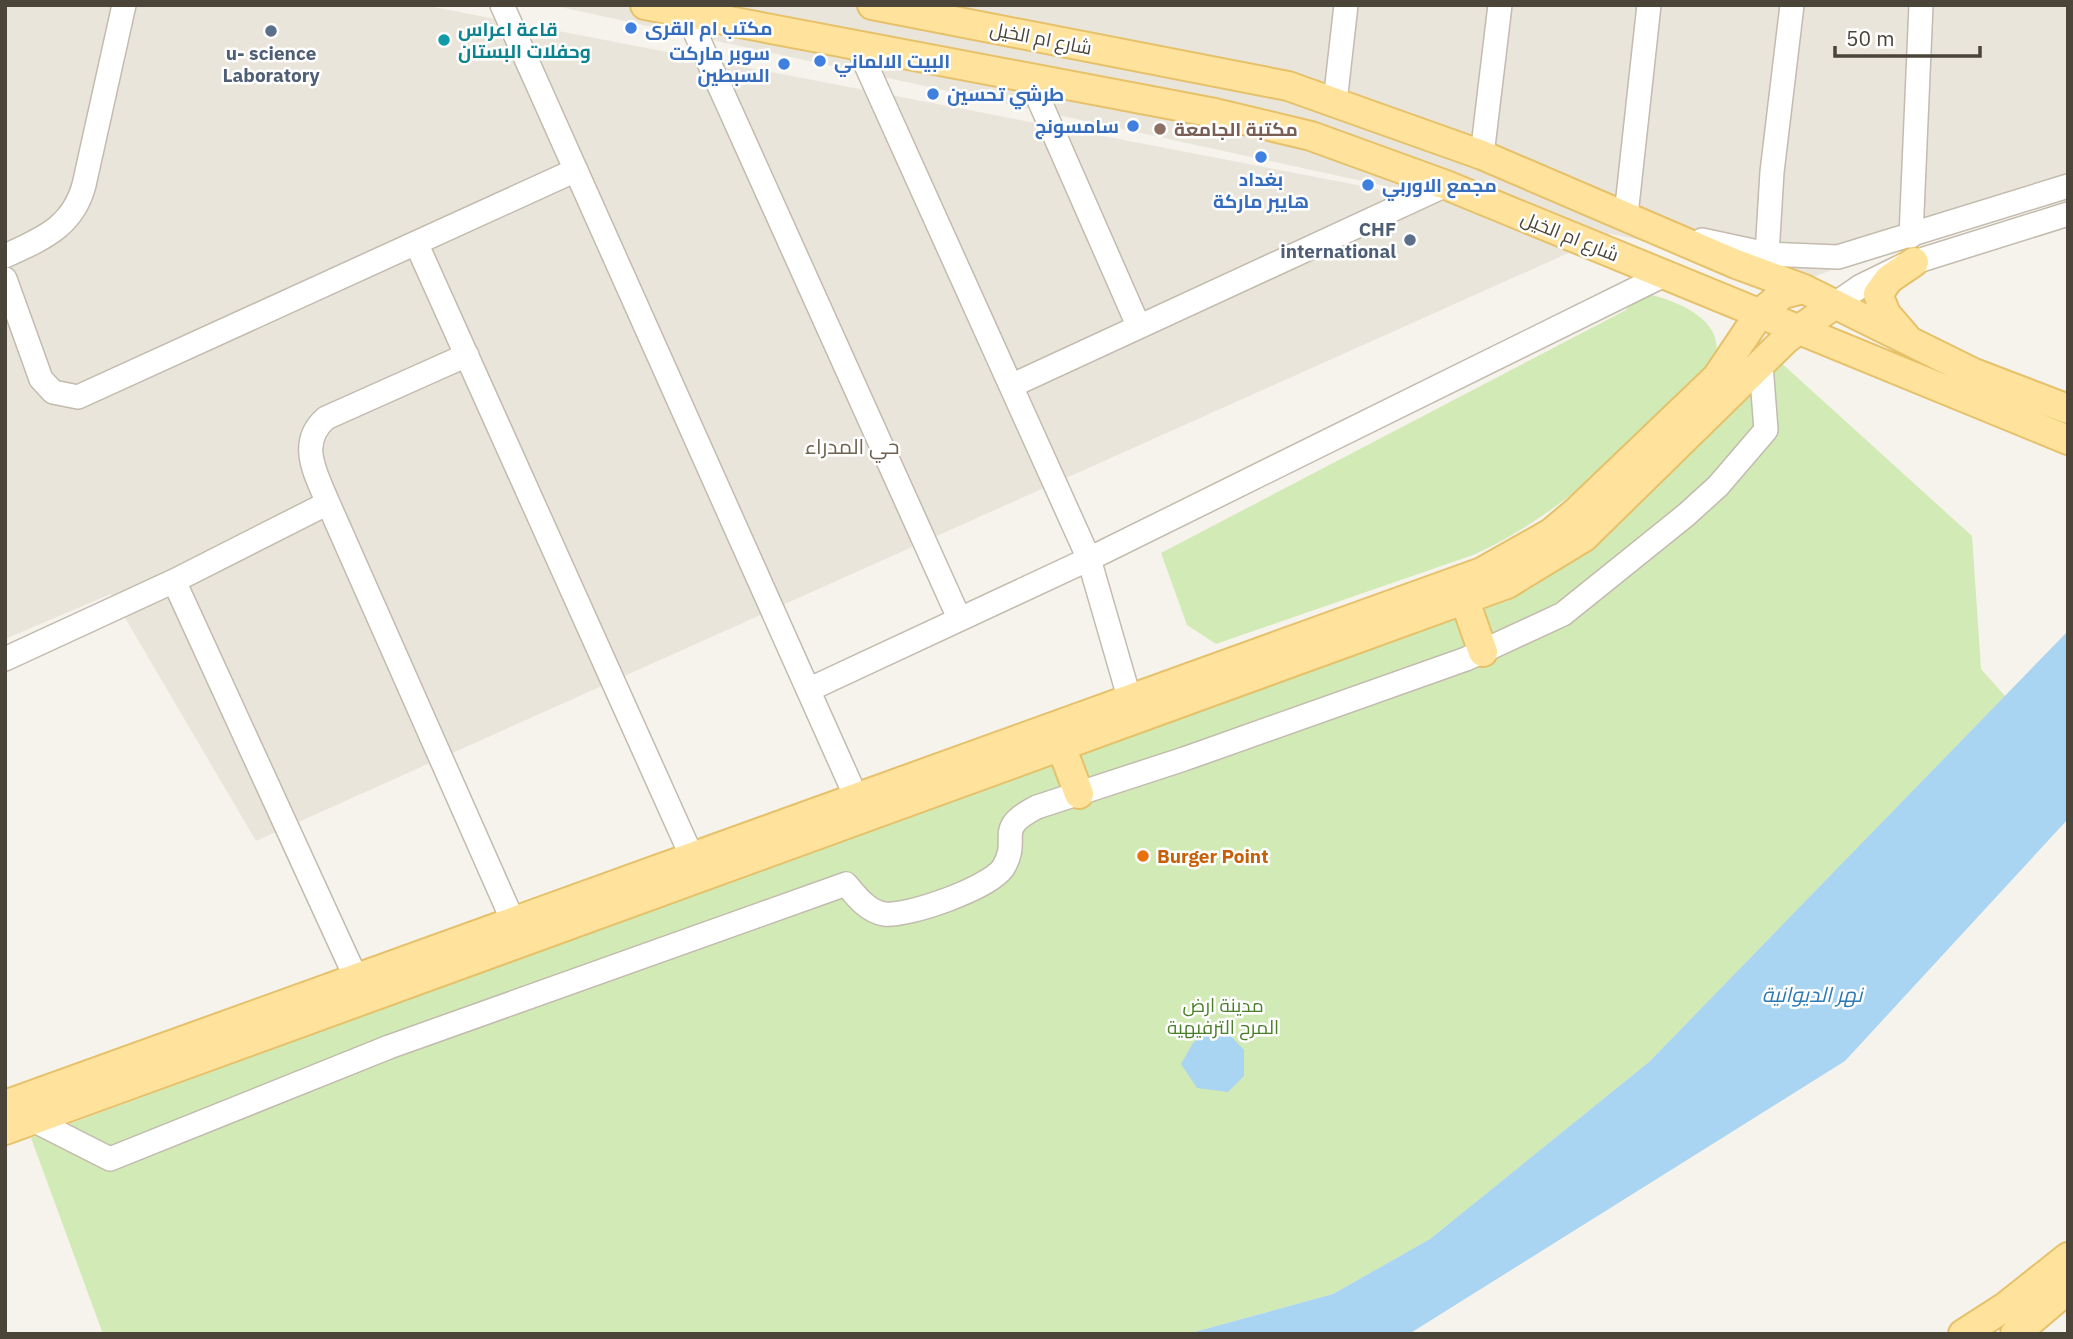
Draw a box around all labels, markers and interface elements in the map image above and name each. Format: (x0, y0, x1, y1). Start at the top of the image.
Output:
scale bar (1835, 14, 1980, 58)
place label: مكتب ام القرى (645, 16, 773, 42)
street label: شارع ام الخيل (988, 16, 1094, 62)
place label: قاعة اعراس وحفلات البستان (458, 17, 591, 63)
marker: مكتب ام القرى (623, 20, 639, 36)
marker: u- science Laboratory (263, 23, 279, 39)
text: 50 m (1846, 24, 1895, 52)
marker: قاعة اعراس وحفلات البستان (436, 32, 452, 48)
place label: u- science Laboratory (222, 41, 320, 87)
place label: سوبر ماركت السبطين (669, 41, 770, 87)
place label: البيت الالماني (834, 49, 950, 77)
marker: البيت الالماني (812, 53, 828, 69)
marker: سوبر ماركت السبطين (776, 56, 792, 72)
place label: طرشي تحسين (947, 82, 1064, 110)
marker: طرشي تحسين (925, 86, 941, 102)
place label: سامسونج (1035, 114, 1119, 140)
place label: مكتبة الجامعة (1174, 117, 1298, 141)
marker: سامسونج (1125, 118, 1141, 134)
marker: مكتبة الجامعة (1152, 121, 1168, 137)
marker: بغداد هايبر ماركة (1253, 149, 1269, 165)
place label: بغداد هايبر ماركة (1213, 167, 1309, 213)
place label: مجمع الاوربي (1382, 173, 1497, 201)
marker: مجمع الاوربي (1360, 177, 1376, 193)
street label: شارع ام الخيل (1517, 205, 1622, 268)
place label: CHF international (1280, 217, 1396, 263)
marker: CHF international (1402, 232, 1418, 248)
district label: حي المدراء (805, 432, 899, 463)
place label: Burger Point (1157, 844, 1268, 868)
marker: Burger Point (1135, 848, 1151, 864)
water label: نهر الديوانية (1762, 980, 1865, 1008)
park label: مدينة ارض المرح الترفيهية (1167, 993, 1279, 1041)

